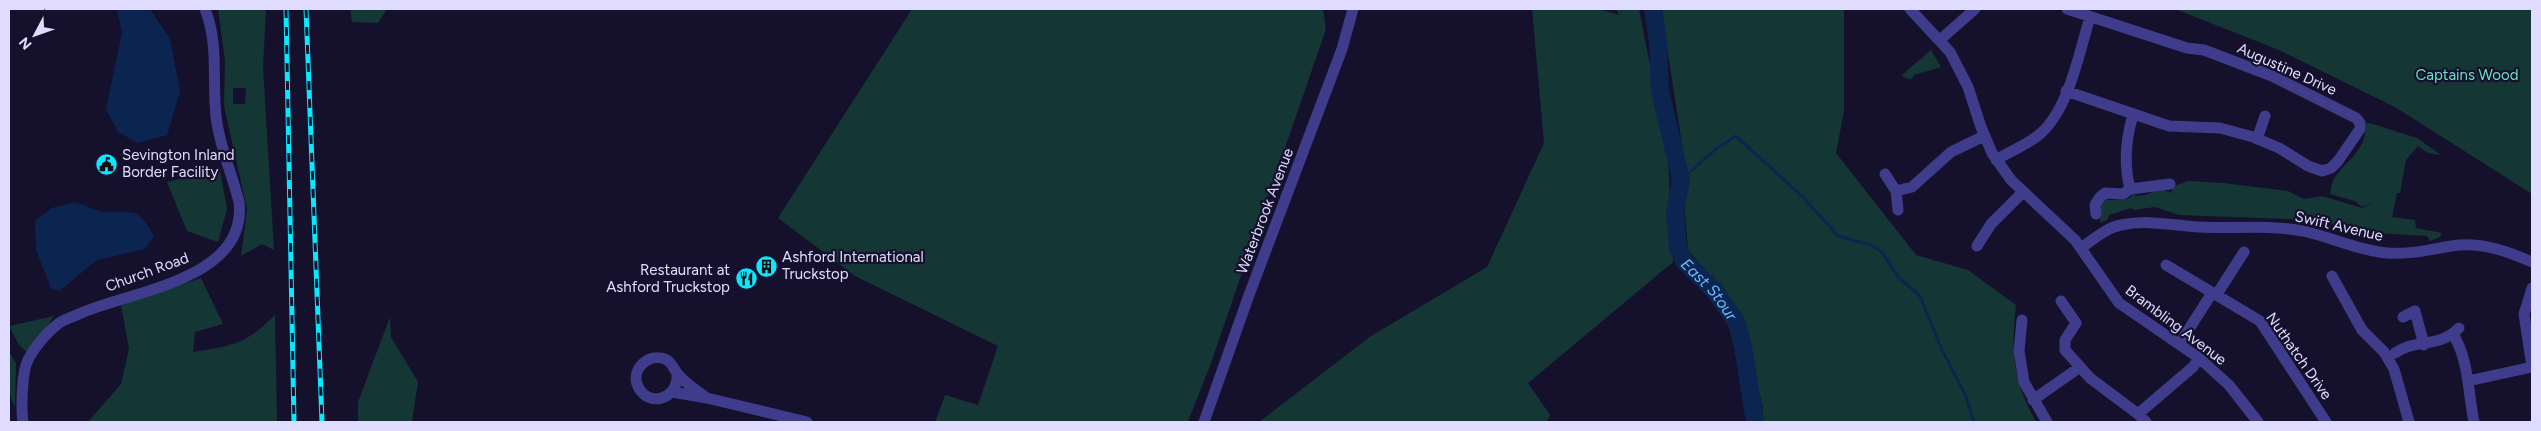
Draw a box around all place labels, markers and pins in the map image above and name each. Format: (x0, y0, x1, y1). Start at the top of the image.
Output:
place label: Sevington Inland Border Facility (122, 146, 235, 181)
public building icon: Sevington Inland Border Facility (94, 152, 118, 176)
place label: Ashford International Truckstop (782, 248, 924, 283)
building icon: Ashford International Truckstop (754, 254, 778, 278)
place label: Restaurant at Ashford Truckstop (606, 261, 730, 296)
restaurant icon: Restaurant at Ashford Truckstop (734, 267, 758, 291)

